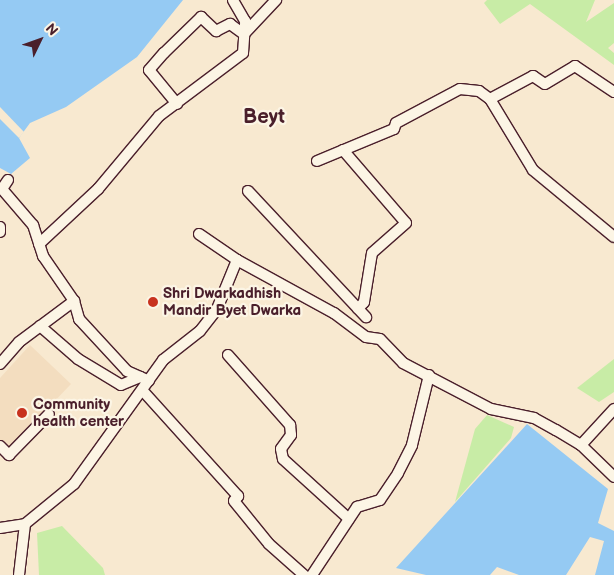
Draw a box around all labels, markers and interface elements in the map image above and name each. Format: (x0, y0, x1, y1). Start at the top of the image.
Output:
north arrow (15, 15, 65, 65)
text: N (42, 20, 61, 39)
district label: Beyt (243, 105, 285, 129)
place label: Shri Dwarkadhish Mandir Byet Dwarka (163, 284, 301, 319)
marker: Shri Dwarkadhish Mandir Byet Dwarka (147, 296, 159, 308)
place label: Community health center (33, 395, 124, 430)
marker: Community health center (15, 406, 29, 420)

